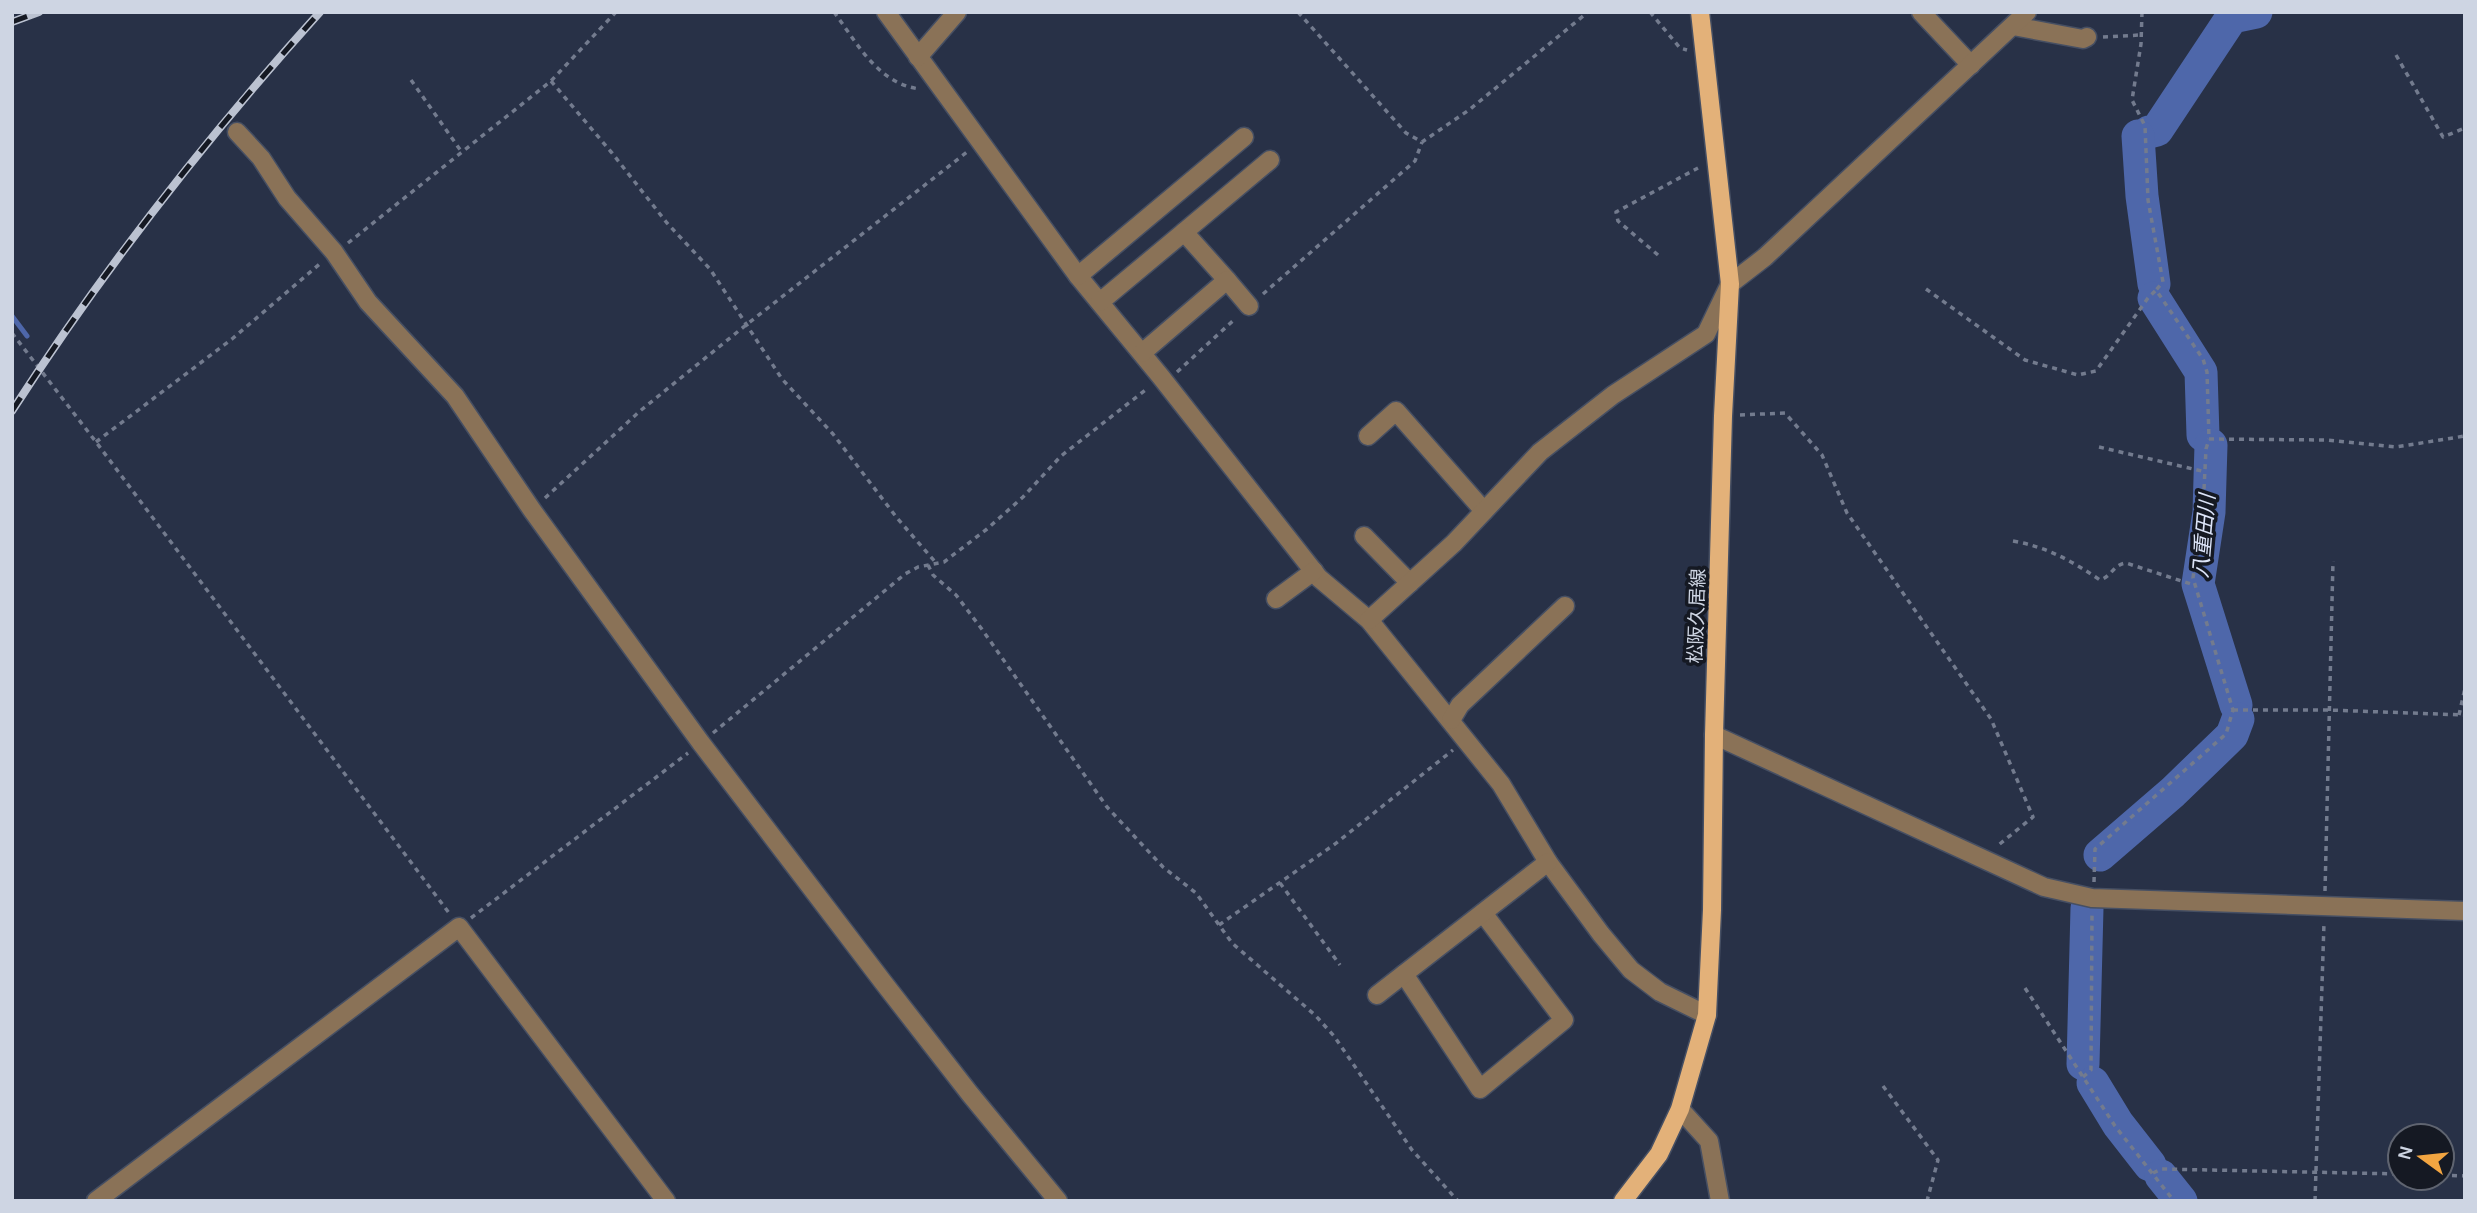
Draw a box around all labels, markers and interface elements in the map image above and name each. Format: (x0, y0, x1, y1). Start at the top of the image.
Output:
water label: 八重田川 (2188, 491, 2220, 579)
street label: 松阪久居線 (1684, 568, 1710, 664)
north arrow (2386, 1122, 2456, 1192)
text: N (2393, 1143, 2418, 1162)

